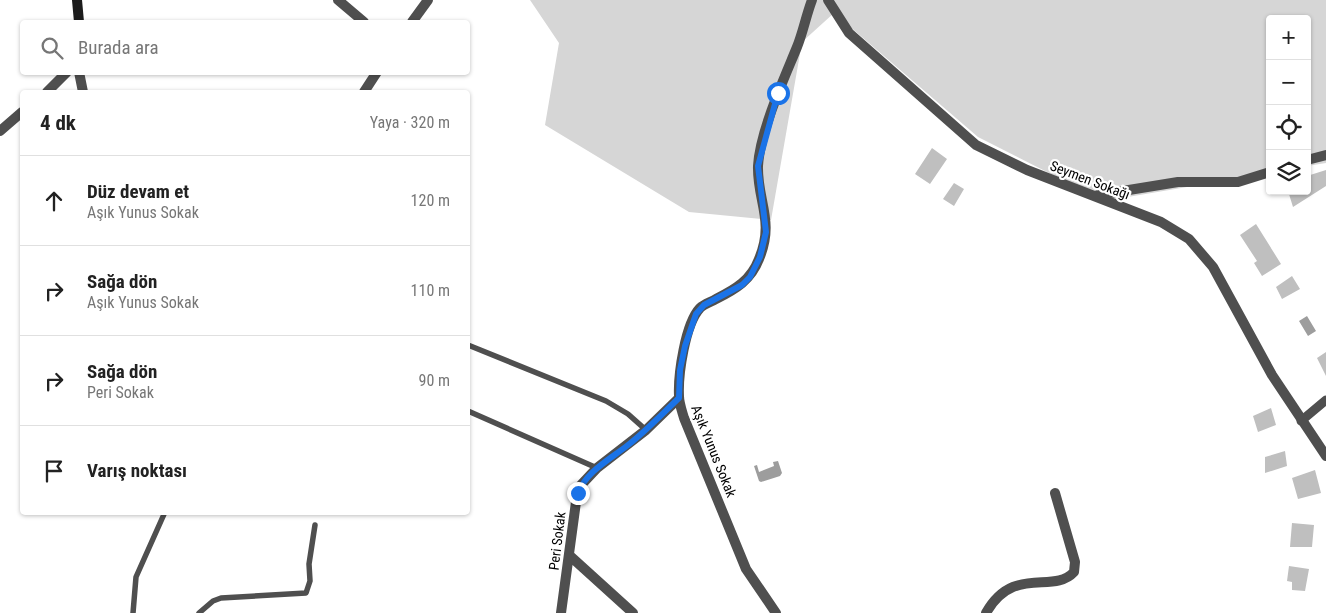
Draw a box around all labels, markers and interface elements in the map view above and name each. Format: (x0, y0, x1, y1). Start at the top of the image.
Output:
map controls (1266, 15, 1311, 195)
button: + (1266, 15, 1311, 60)
search box (20, 20, 470, 75)
icon: search (38, 34, 66, 62)
text: Burada ara (78, 36, 159, 59)
button: − (1266, 60, 1311, 105)
route start (767, 82, 790, 105)
button: locate (1266, 105, 1311, 150)
text: 4 dk (40, 111, 76, 135)
text: Yaya · 320 m (370, 113, 450, 132)
button: layers (1266, 150, 1311, 195)
street label: Seymen Sokağı (1048, 157, 1132, 203)
text: Düz devam et (87, 180, 189, 203)
icon: ahead (40, 187, 68, 215)
text: 120 m (411, 191, 450, 210)
text: Aşık Yunus Sokak (87, 203, 199, 222)
text: Sağa dön (87, 270, 157, 293)
icon: right (40, 277, 68, 305)
text: 110 m (411, 281, 450, 300)
text: Aşık Yunus Sokak (87, 293, 199, 312)
text: Sağa dön (87, 360, 157, 383)
icon: right (40, 367, 68, 395)
text: 90 m (418, 371, 450, 390)
text: Peri Sokak (87, 383, 154, 402)
street label: Aşık Yunus Sokak (688, 403, 740, 500)
icon: arrive (40, 457, 68, 485)
text: Varış noktası (87, 459, 187, 482)
route end (567, 482, 590, 505)
street label: Peri Sokak (545, 510, 569, 571)

